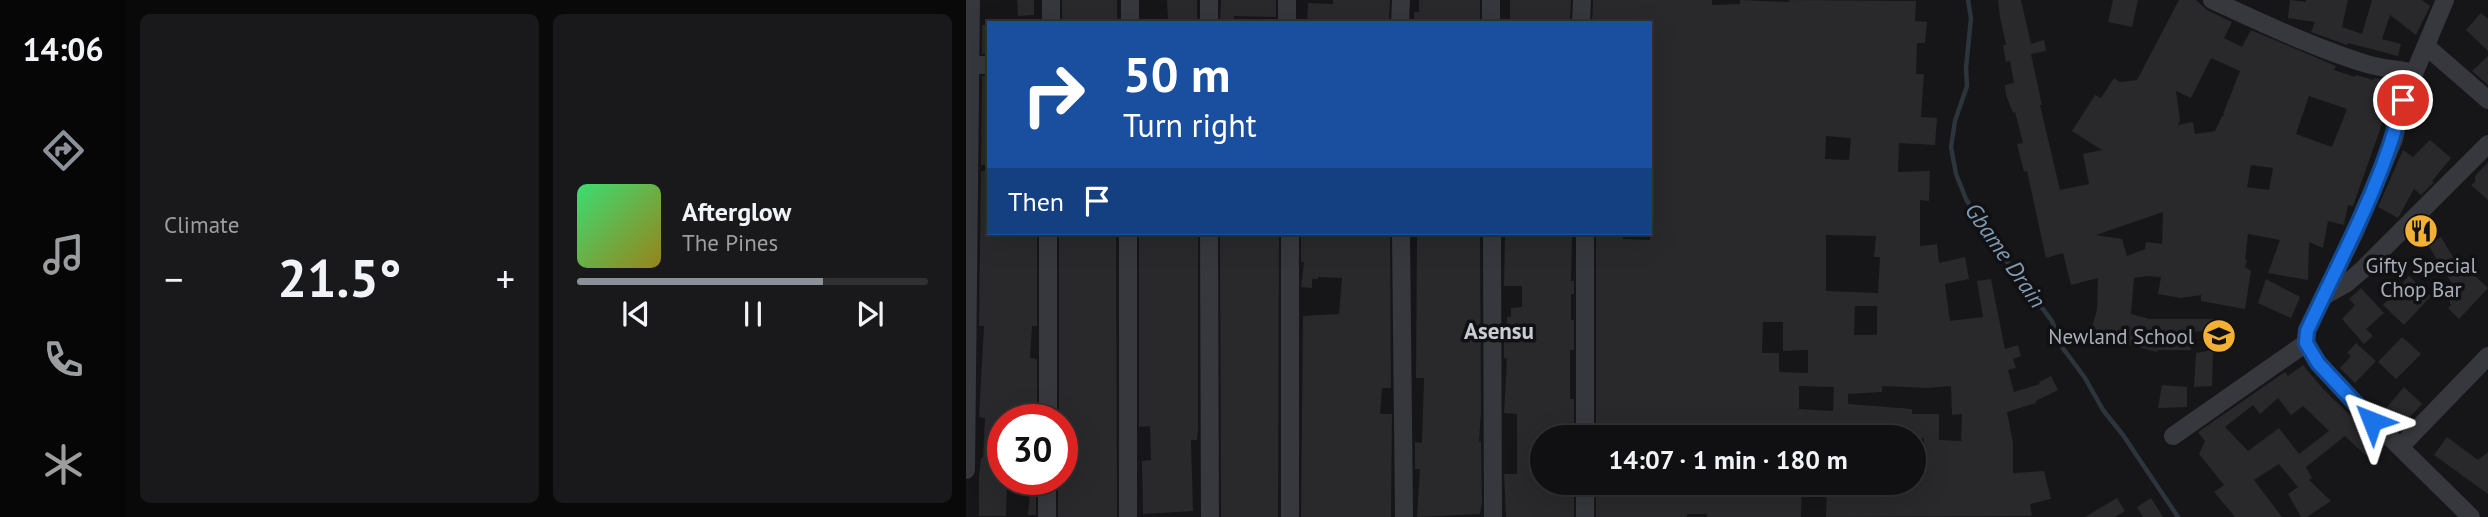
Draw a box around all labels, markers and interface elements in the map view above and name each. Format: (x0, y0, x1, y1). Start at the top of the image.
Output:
text: 14:06 (22, 28, 104, 70)
text: 50 m (1123, 42, 1230, 106)
icon: right (1008, 49, 1099, 140)
pin (2373, 70, 2433, 130)
icon: arrive (2384, 81, 2422, 119)
text: Turn right (1123, 104, 1257, 146)
icon: directions (39, 126, 88, 175)
icon: arrive (1078, 182, 1116, 220)
text: Then (1008, 185, 1064, 218)
text: Afterglow (682, 195, 791, 228)
water label: Gbame Drain (1959, 197, 2053, 313)
text: Climate (164, 210, 239, 239)
restaurant icon: Gifty Special Chop Bar (2402, 212, 2440, 250)
text: The Pines (682, 228, 778, 257)
icon: music (39, 230, 88, 279)
text: 21.5° (278, 244, 401, 311)
place label: Gifty Special Chop Bar (2365, 252, 2477, 303)
text: − (164, 254, 183, 303)
text: + (496, 254, 515, 303)
icon: previous (617, 295, 655, 333)
icon: pause (734, 295, 772, 333)
icon: next (851, 295, 889, 333)
district label: Asensu (1464, 316, 1534, 345)
school or university icon: Newland School (2200, 317, 2238, 355)
place label: Newland School (2048, 323, 2194, 350)
icon: phone (39, 335, 88, 384)
position arrow (2335, 384, 2409, 458)
speed limit sign: 30 (987, 404, 1078, 495)
icon: climate (39, 440, 88, 489)
text: 14:07 · 1 min · 180 m (1608, 443, 1848, 476)

